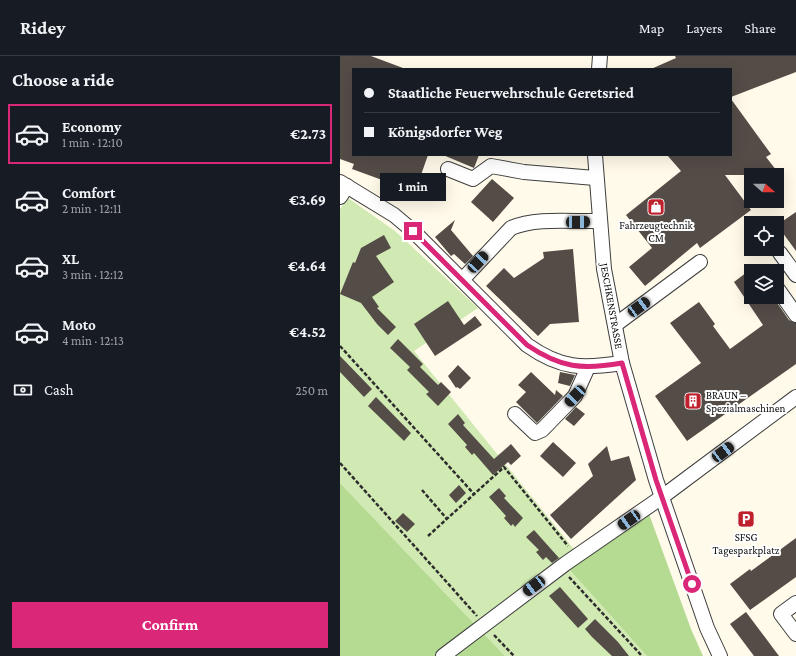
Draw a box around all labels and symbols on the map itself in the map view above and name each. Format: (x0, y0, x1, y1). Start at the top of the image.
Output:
north arrow (744, 168, 784, 208)
callout: 1 min (380, 173, 446, 201)
shop icon: Fahrzeugtechnik CM (646, 197, 666, 217)
car (566, 216, 590, 228)
place label: Fahrzeugtechnik CM (619, 219, 694, 244)
route end (404, 222, 422, 240)
car (465, 249, 491, 275)
street label: JESCHKENSTRASSE (597, 261, 625, 350)
car (626, 295, 652, 319)
car (562, 383, 588, 409)
place label: BRAUN – Spezialmaschinen (706, 389, 786, 415)
building icon: BRAUN – Spezialmaschinen (683, 391, 703, 411)
car (710, 440, 736, 464)
car (616, 508, 642, 532)
parking icon: SFSG Tagesparkplatz (736, 509, 756, 529)
place label: SFSG Tagesparkplatz (712, 531, 780, 557)
car (521, 574, 547, 598)
route start (683, 575, 701, 593)

